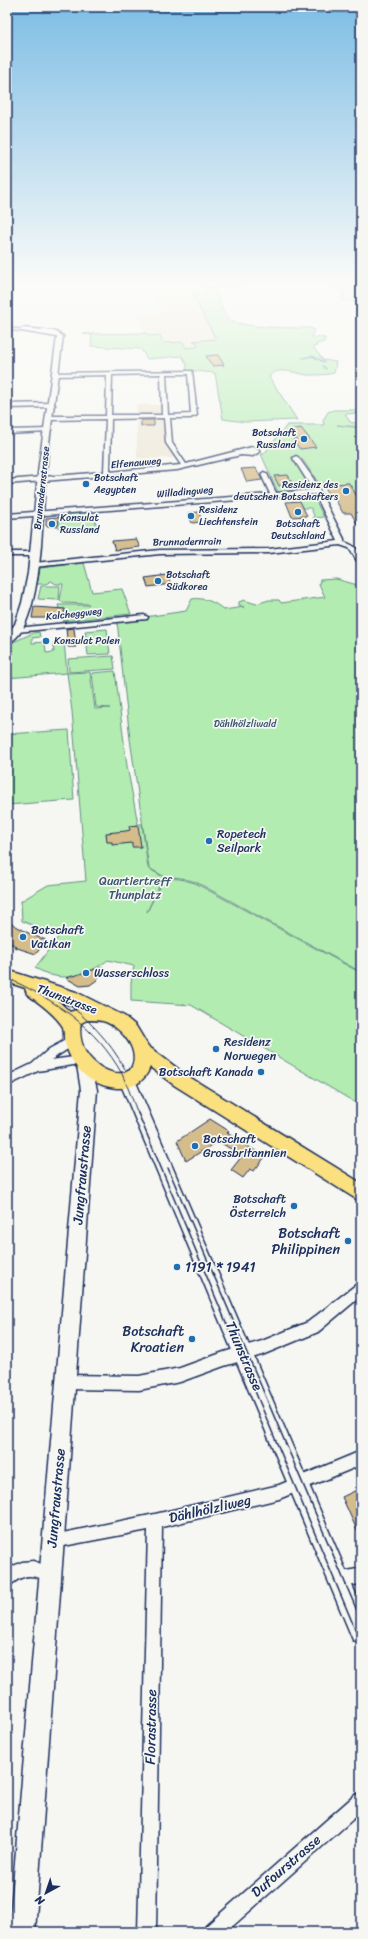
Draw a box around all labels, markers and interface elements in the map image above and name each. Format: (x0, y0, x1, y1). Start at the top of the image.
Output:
place label: Botschaft Russland (252, 424, 297, 454)
marker: Botschaft Russland (299, 434, 309, 444)
street label: Brunnadernstrasse (29, 445, 55, 531)
street label: Elfenauweg (110, 452, 162, 474)
place label: Botschaft Aegypten (93, 469, 139, 499)
place label: Residenz des deutschen Botschafters (234, 476, 339, 506)
marker: Botschaft Aegypten (81, 479, 91, 489)
street label: Willadingweg (156, 481, 214, 503)
marker: Residenz des deutschen Botschafters (341, 486, 351, 496)
place label: Residenz Liechtenstein (199, 501, 259, 531)
marker: Botschaft Deutschland (293, 507, 303, 517)
place label: Konsulat Russland (60, 509, 100, 539)
marker: Residenz Liechtenstein (186, 511, 196, 521)
place label: Botschaft Deutschland (271, 515, 326, 545)
marker: Konsulat Russland (47, 519, 57, 529)
street label: Brunnadernrain (153, 532, 222, 552)
place label: Botschaft Südkorea (166, 566, 211, 596)
marker: Botschaft Südkorea (153, 576, 163, 586)
street label: Kalcheggweg (45, 602, 103, 626)
place label: Konsulat Polen (54, 632, 120, 650)
marker: Konsulat Polen (41, 636, 51, 646)
park label: Dählhölzliwald (214, 715, 277, 733)
place label: Ropetech Seilpark (217, 823, 266, 859)
marker: Ropetech Seilpark (204, 836, 214, 846)
park label: Quartiertreff Thunplatz (99, 870, 173, 906)
place label: Botschaft Vatikan (31, 919, 85, 955)
marker: Botschaft Vatikan (18, 932, 28, 942)
place label: Wasserschloss (94, 962, 169, 984)
marker: Wasserschloss (81, 968, 91, 978)
street label: Thunstrasse (34, 977, 101, 1021)
place label: Residenz Norwegen (224, 1031, 277, 1067)
marker: Residenz Norwegen (211, 1044, 221, 1054)
place label: Botschaft Kanada (159, 1061, 254, 1083)
marker: Botschaft Kanada (256, 1067, 266, 1077)
street label: Jungfraustrasse (65, 1124, 99, 1227)
place label: Botschaft Grossbritannien (203, 1128, 287, 1164)
marker: Botschaft Grossbritannien (190, 1141, 200, 1151)
place label: Botschaft Österreich (230, 1188, 287, 1224)
marker: Botschaft Österreich (289, 1201, 299, 1211)
place label: Botschaft Philippinen (271, 1221, 340, 1262)
marker: Botschaft Philippinen (343, 1236, 353, 1246)
place label: 1191 * 1941 (185, 1255, 255, 1280)
marker: 1191 * 1941 (172, 1262, 182, 1272)
street label: Thunstrasse (218, 1317, 270, 1395)
place label: Botschaft Kroatien (122, 1319, 184, 1360)
marker: Botschaft Kroatien (187, 1334, 197, 1344)
street label: Jungfraustrasse (39, 1447, 73, 1550)
street label: Dählhölzliweg (166, 1487, 254, 1531)
street label: Florastrasse (138, 1689, 164, 1765)
street label: Dufourstrasse (245, 1828, 327, 1904)
north arrow (26, 1873, 66, 1913)
text: N (31, 1890, 50, 1911)

